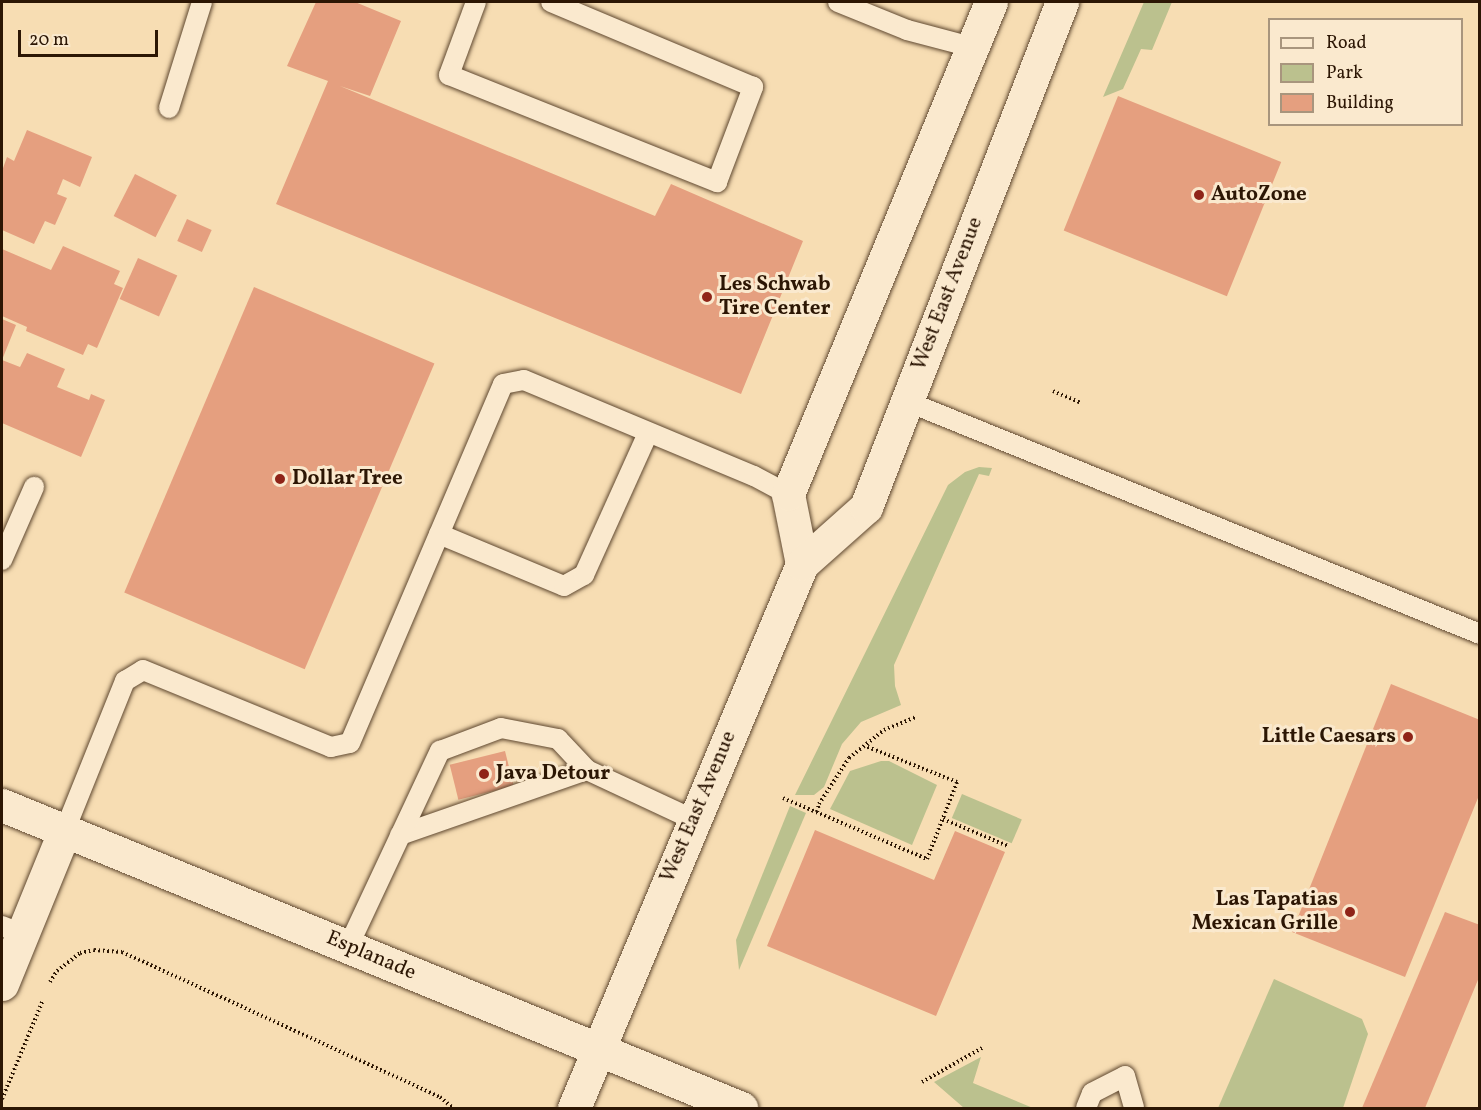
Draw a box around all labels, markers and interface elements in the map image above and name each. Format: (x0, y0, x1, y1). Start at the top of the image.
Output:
scale bar (21, 18, 160, 56)
legend (1268, 18, 1463, 126)
text: 20 m (29, 28, 69, 53)
text: Road (1326, 31, 1367, 56)
text: Park (1326, 61, 1363, 86)
text: Building (1326, 91, 1394, 116)
place label: AutoZone (1211, 182, 1307, 208)
marker: AutoZone (1192, 188, 1206, 202)
street label: West East Avenue (907, 214, 989, 374)
place label: Les Schwab Tire Center (719, 272, 831, 322)
marker: Les Schwab Tire Center (700, 290, 714, 304)
place label: Dollar Tree (292, 466, 403, 492)
marker: Dollar Tree (273, 472, 287, 486)
place label: Little Caesars (1262, 724, 1396, 750)
street label: West East Avenue (656, 727, 742, 887)
marker: Little Caesars (1401, 730, 1415, 744)
place label: Java Detour (496, 761, 610, 787)
marker: Java Detour (477, 767, 491, 781)
place label: Las Tapatias Mexican Grille (1192, 887, 1338, 937)
marker: Las Tapatias Mexican Grille (1343, 905, 1357, 919)
street label: Esplanade (322, 926, 420, 986)

